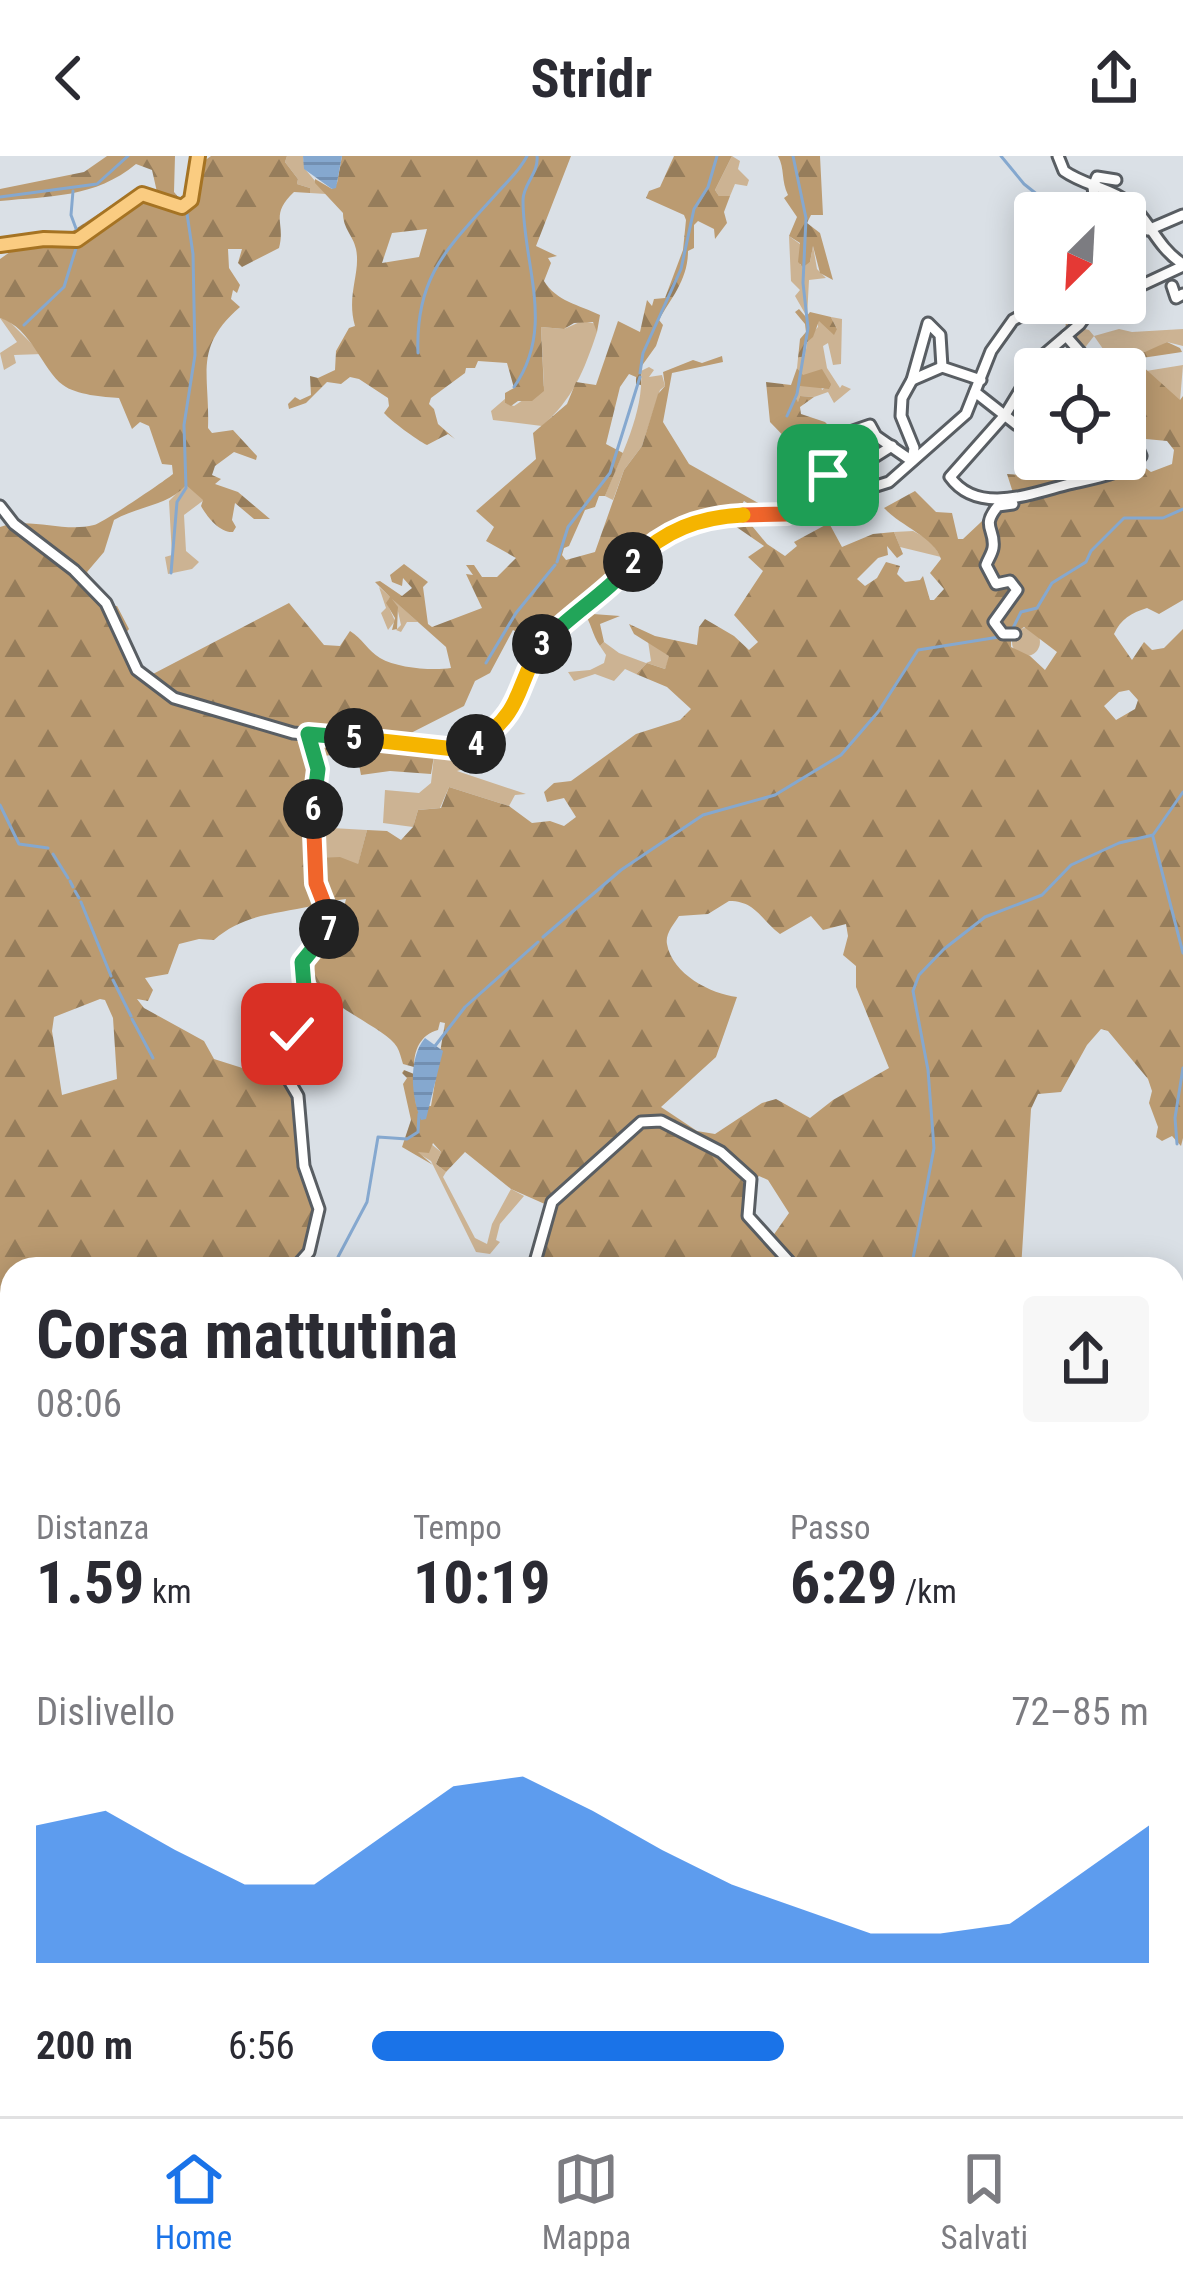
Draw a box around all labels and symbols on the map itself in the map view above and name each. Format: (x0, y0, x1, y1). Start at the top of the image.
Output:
north arrow (1014, 192, 1146, 324)
pin (777, 424, 879, 526)
pin: 2 (603, 532, 663, 592)
pin: 3 (512, 614, 572, 674)
pin: 5 (324, 708, 384, 768)
pin: 4 (446, 714, 506, 774)
pin: 6 (283, 779, 343, 839)
pin: 7 (299, 899, 359, 959)
pin (241, 983, 343, 1085)

